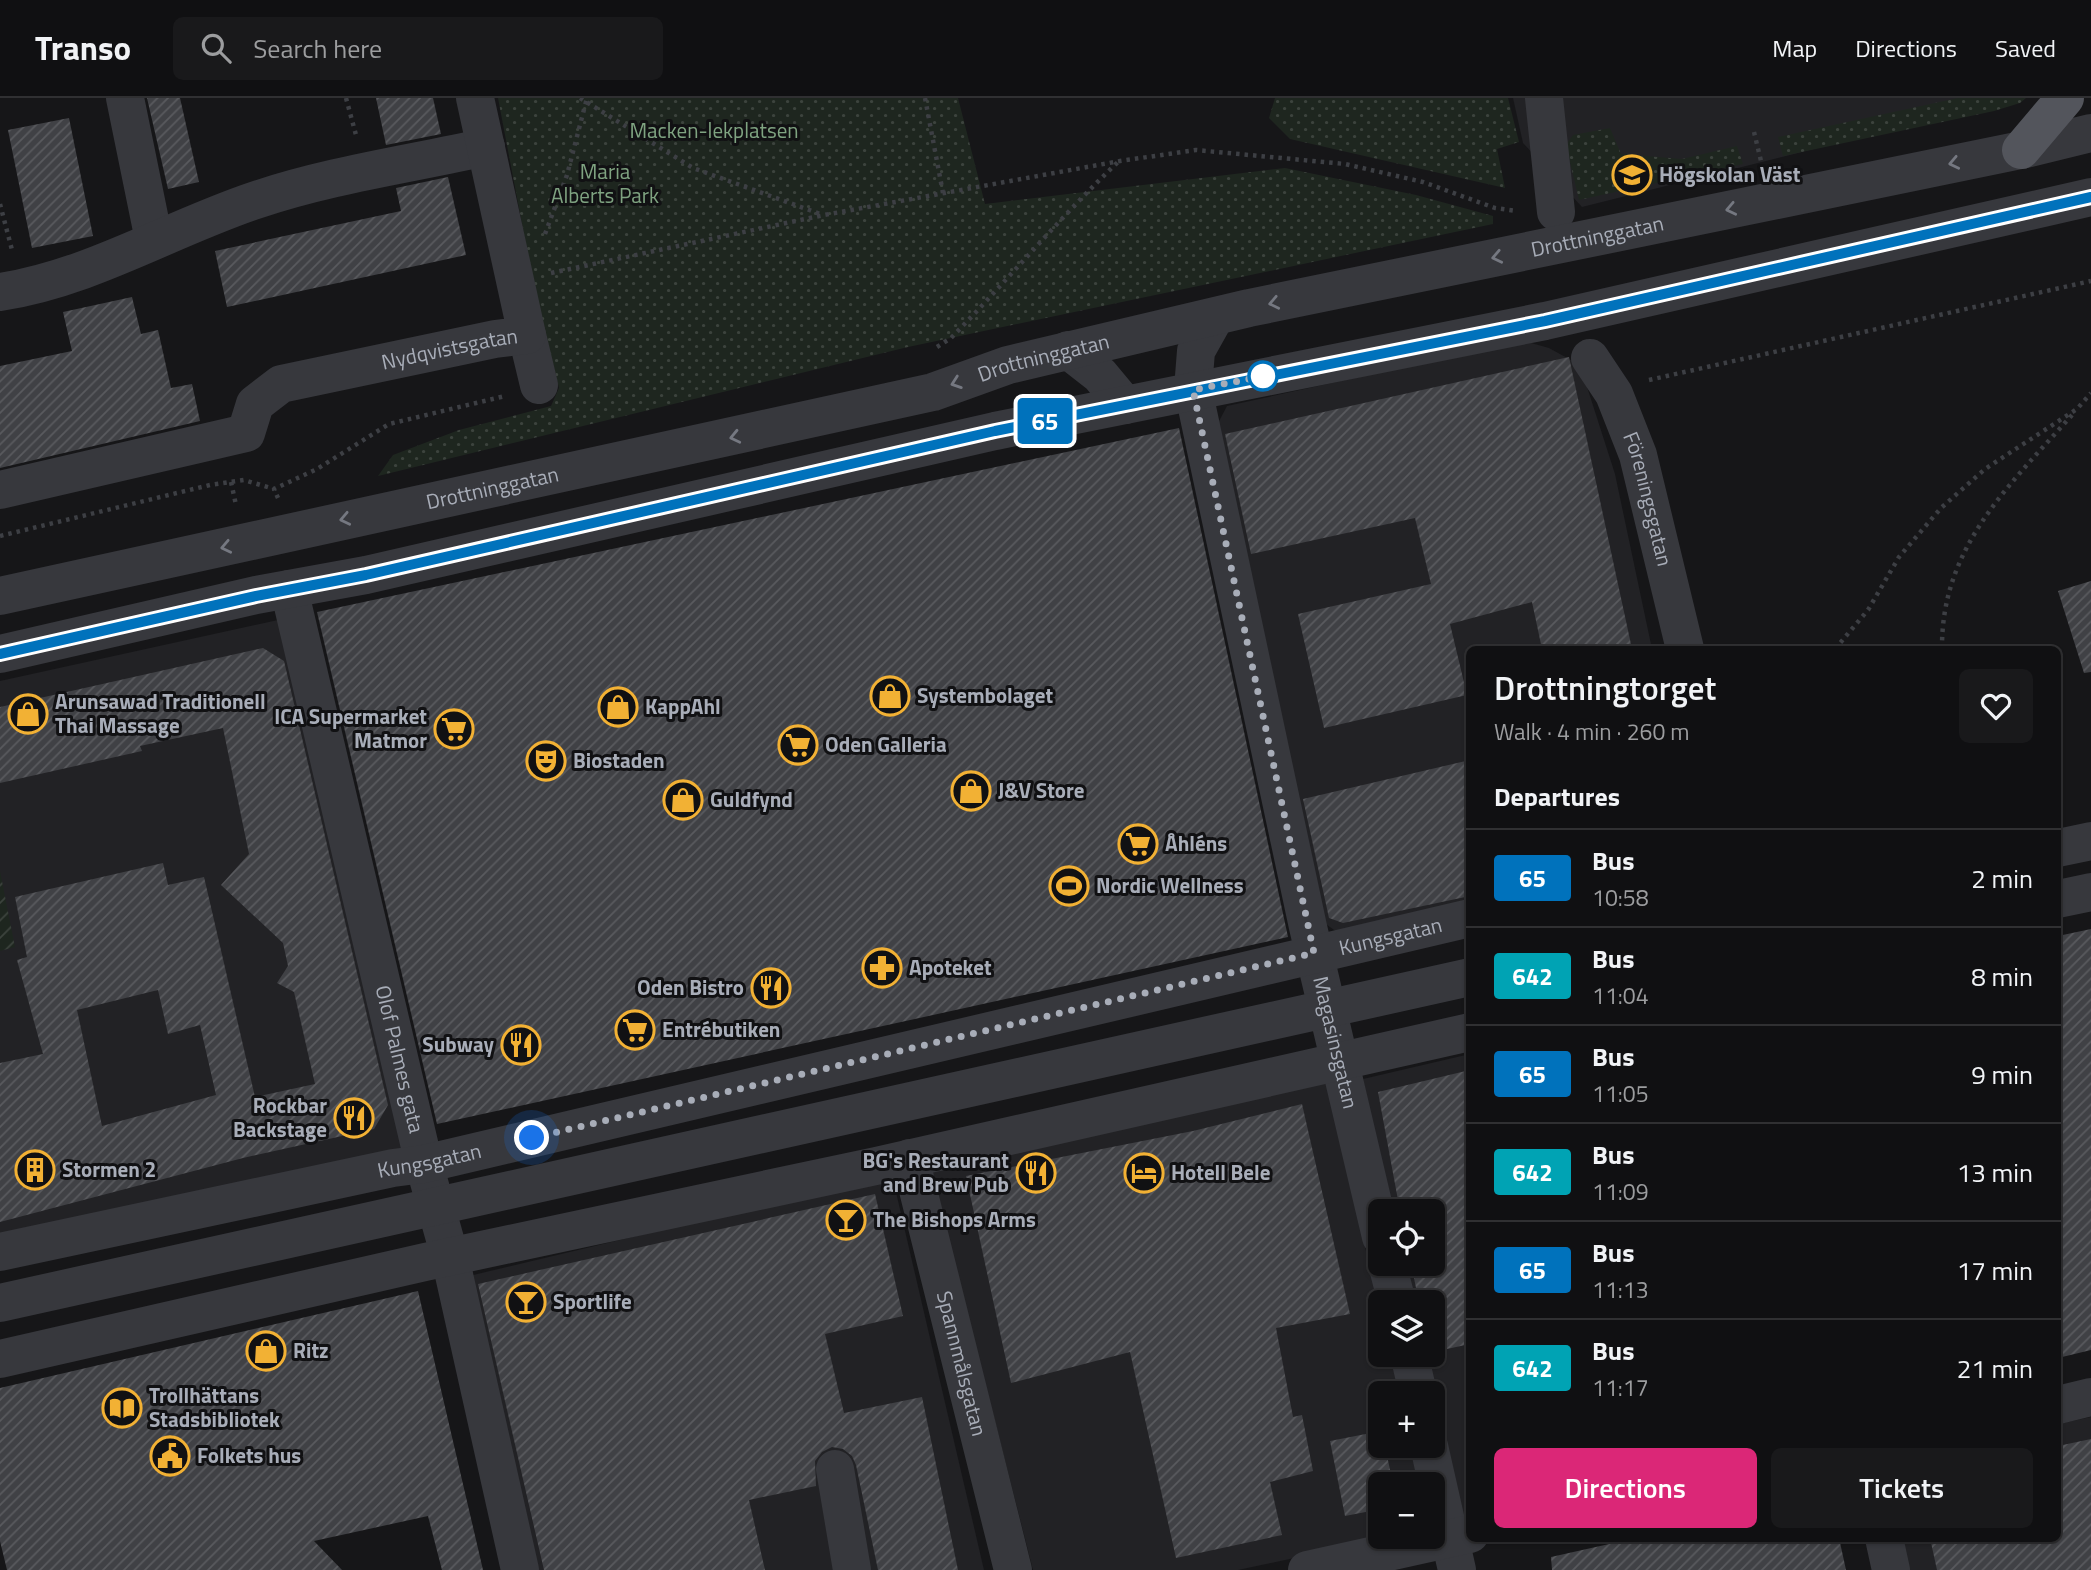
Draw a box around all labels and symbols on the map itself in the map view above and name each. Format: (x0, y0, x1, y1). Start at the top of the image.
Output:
park label: Macken-lekplatsen (629, 114, 799, 146)
school or university icon: Högskolan Väst (1611, 154, 1653, 196)
park label: Maria Alberts Park (551, 155, 659, 211)
one-way arrow (1948, 155, 1960, 170)
place label: Högskolan Väst (1659, 158, 1801, 190)
one-way arrow (1725, 200, 1737, 215)
street label: Drottninggatan (1528, 207, 1666, 265)
one-way arrow (1491, 248, 1503, 263)
one-way arrow (1268, 294, 1280, 309)
street label: Nydqvistsgatan (378, 319, 520, 377)
street label: Drottninggatan (973, 325, 1112, 390)
unlabelled marker (1248, 361, 1278, 391)
one-way arrow (950, 375, 963, 389)
line badge: 65 (1014, 398, 1076, 444)
street label: Föreningsgatan (1615, 427, 1681, 569)
one-way arrow (729, 429, 741, 443)
street label: Drottninggatan (423, 457, 561, 517)
one-way arrow (339, 511, 351, 526)
one-way arrow (220, 539, 232, 553)
shop icon: Systembolaget (869, 675, 911, 717)
place label: Systembolaget (917, 679, 1053, 711)
place label: Arunsawad Traditionell Thai Massage (55, 685, 266, 741)
shop icon: KappAhl (597, 686, 639, 728)
place label: KappAhl (645, 690, 721, 722)
shop icon: Arunsawad Traditionell Thai Massage (7, 693, 49, 735)
place label: ICA Supermarket Matmor (274, 700, 427, 756)
supermarket icon: ICA Supermarket Matmor (433, 708, 475, 750)
supermarket icon: Oden Galleria (777, 724, 819, 766)
place label: Oden Galleria (825, 728, 947, 760)
theatre icon: Biostaden (525, 740, 567, 782)
place label: Biostaden (573, 744, 665, 776)
shop icon: J&V Store (950, 770, 992, 812)
place label: J&V Store (998, 774, 1085, 806)
shop icon: Guldfynd (662, 779, 704, 821)
place label: Guldfynd (710, 783, 793, 815)
supermarket icon: Åhléns (1117, 823, 1159, 865)
place label: Åhléns (1165, 827, 1227, 859)
sports icon: Nordic Wellness (1048, 865, 1090, 907)
place label: Nordic Wellness (1096, 869, 1244, 901)
street label: Kungsgatan (1335, 908, 1445, 963)
pharmacy icon: Apoteket (861, 947, 903, 989)
place label: Apoteket (909, 951, 992, 983)
restaurant icon: Oden Bistro (750, 967, 792, 1009)
place label: Oden Bistro (637, 971, 744, 1003)
street label: Magasinsgatan (1305, 973, 1367, 1112)
street label: Olof Palmes gata (368, 982, 433, 1137)
supermarket icon: Entrébutiken (614, 1009, 656, 1051)
place label: Entrébutiken (662, 1013, 780, 1045)
restaurant icon: Subway (500, 1024, 542, 1066)
place label: Subway (422, 1028, 494, 1060)
place label: Rockbar Backstage (233, 1089, 327, 1145)
restaurant icon: Rockbar Backstage (333, 1097, 375, 1139)
your location (514, 1120, 549, 1155)
street label: Kungsgatan (374, 1134, 484, 1186)
place label: BG's Restaurant and Brew Pub (863, 1144, 1009, 1200)
building icon: Stormen 2 (14, 1149, 56, 1191)
restaurant icon: BG's Restaurant and Brew Pub (1015, 1152, 1057, 1194)
hotel icon: Hotell Bele (1123, 1152, 1165, 1194)
place label: Stormen 2 (62, 1153, 156, 1185)
place label: Hotell Bele (1171, 1156, 1270, 1188)
bar icon: The Bishops Arms (825, 1199, 867, 1241)
place label: The Bishops Arms (873, 1203, 1036, 1235)
bar icon: Sportlife (505, 1281, 547, 1323)
place label: Sportlife (553, 1285, 632, 1317)
street label: Spannmålsgatan (929, 1287, 996, 1439)
shop icon: Ritz (245, 1330, 287, 1372)
place label: Ritz (293, 1334, 329, 1366)
place label: Trollhättans Stadsbibliotek (149, 1379, 280, 1435)
library icon: Trollhättans Stadsbibliotek (101, 1387, 143, 1429)
public building icon: Folkets hus (149, 1435, 191, 1477)
place label: Folkets hus (197, 1439, 301, 1471)

